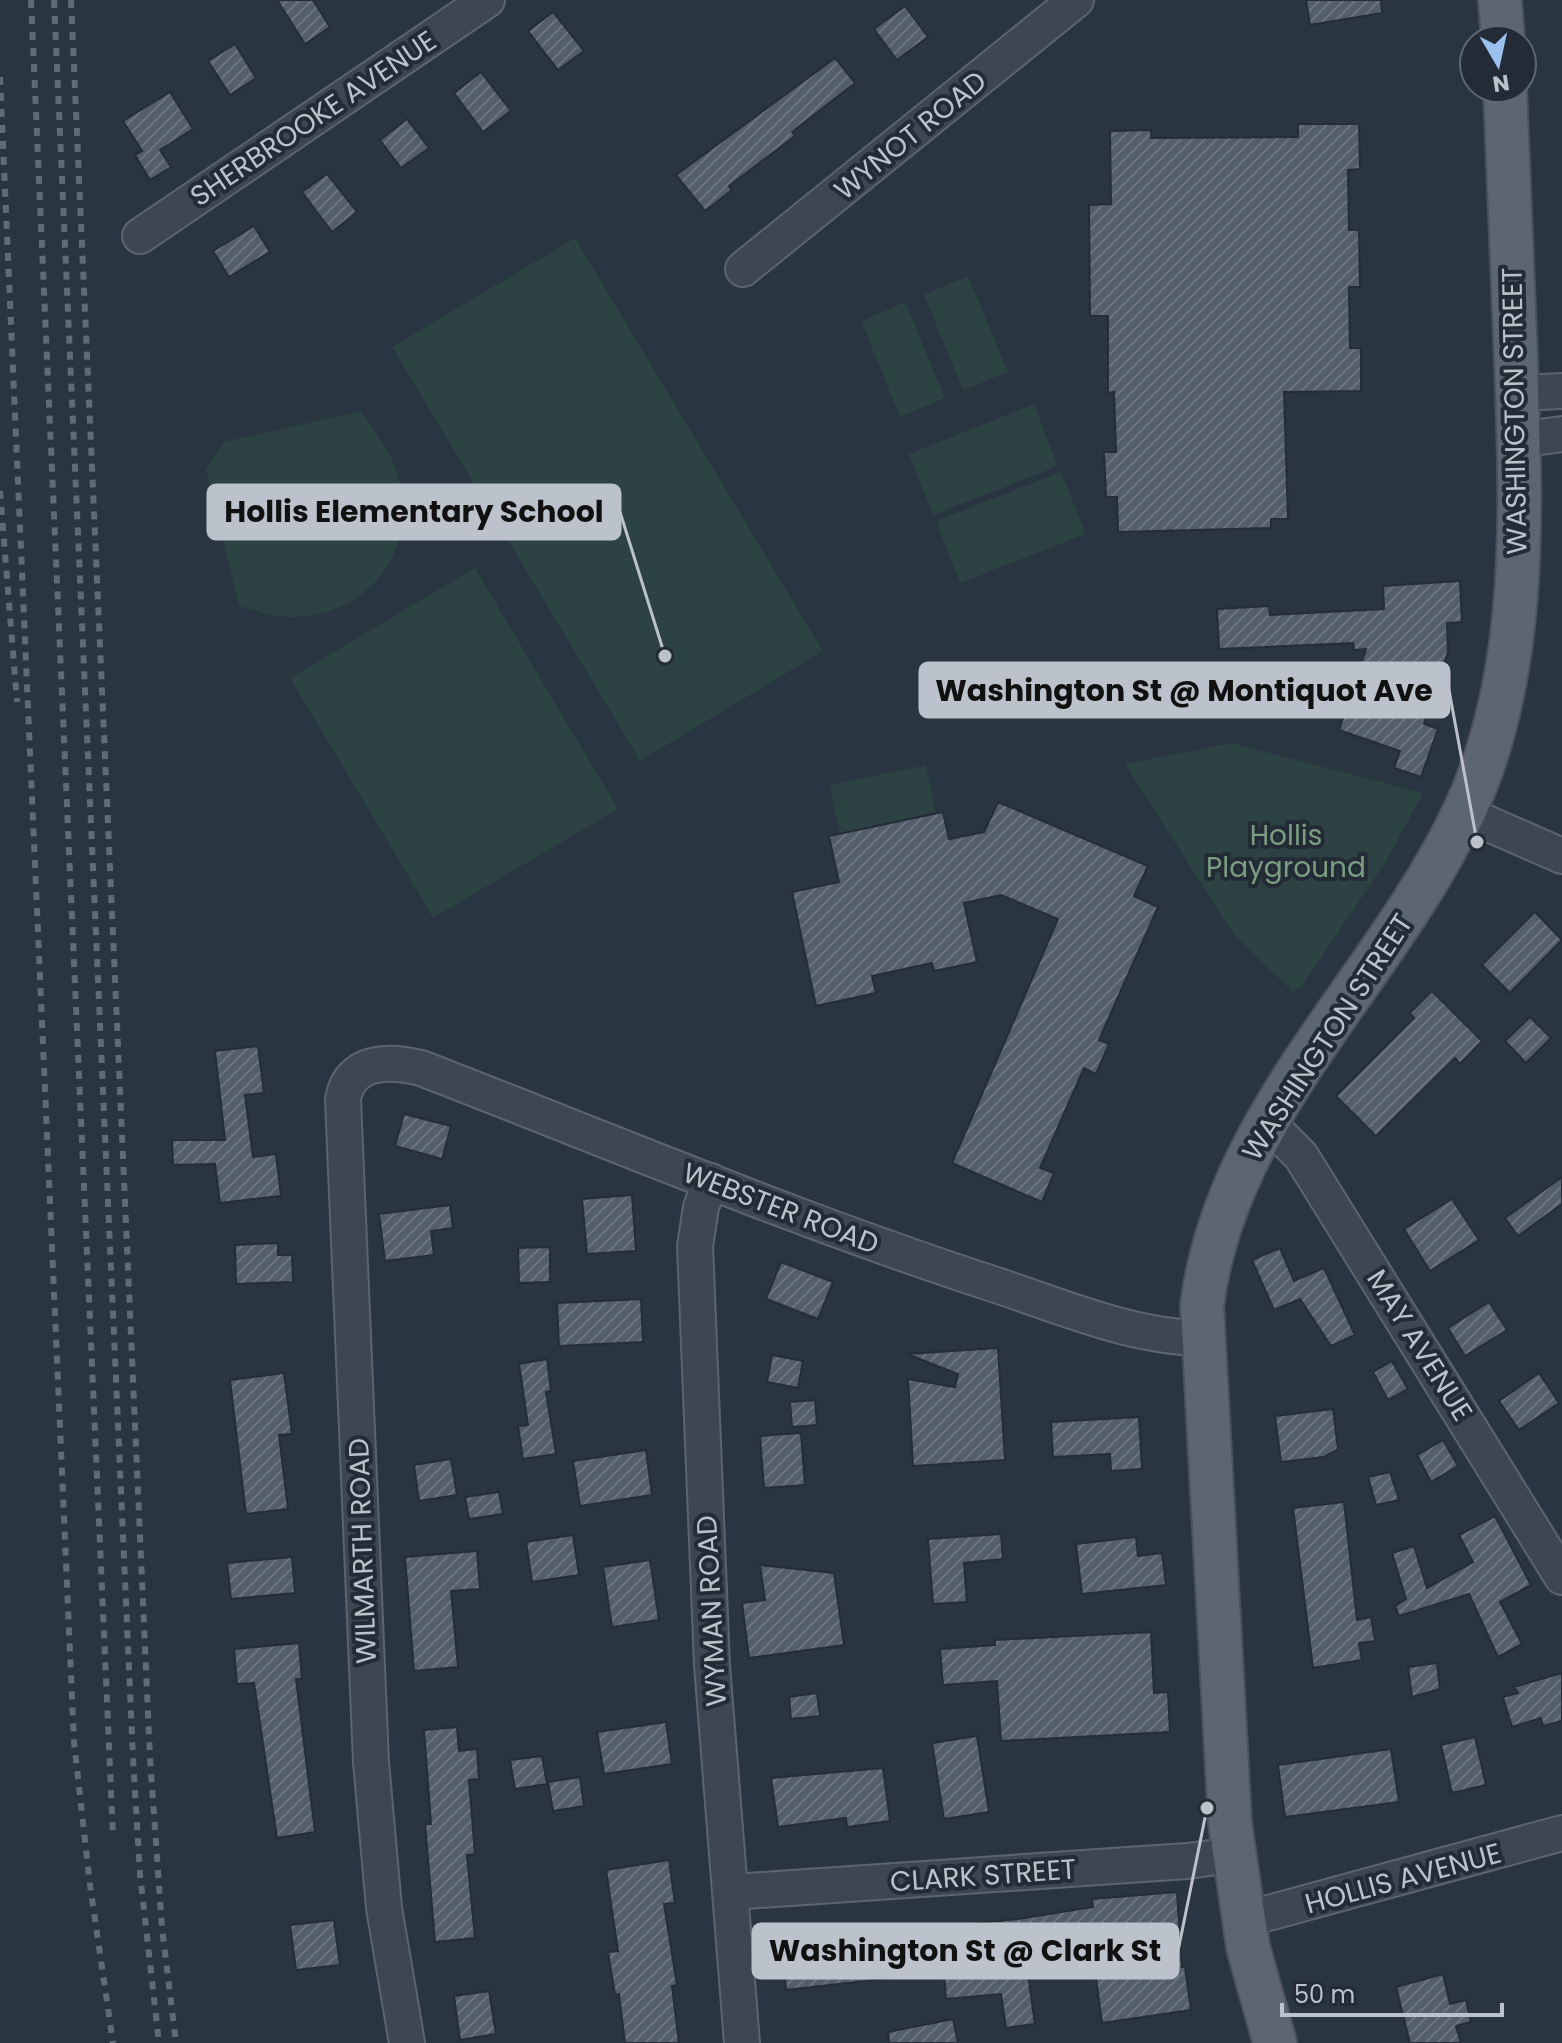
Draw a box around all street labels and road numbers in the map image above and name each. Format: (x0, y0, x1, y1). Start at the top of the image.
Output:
street label: SHERBROOKE AVENUE (183, 21, 444, 215)
street label: WYNOT ROAD (826, 62, 995, 209)
street label: WASHINGTON STREET (1492, 267, 1537, 555)
street label: WASHINGTON STREET (1233, 906, 1422, 1168)
street label: WEBSTER ROAD (677, 1153, 884, 1264)
street label: MAY AVENUE (1357, 1262, 1482, 1428)
street label: WILMARTH ROAD (339, 1437, 386, 1665)
street label: WYMAN ROAD (687, 1514, 736, 1708)
street label: HOLLIS AVENUE (1301, 1834, 1505, 1923)
street label: CLARK STREET (889, 1850, 1077, 1901)

